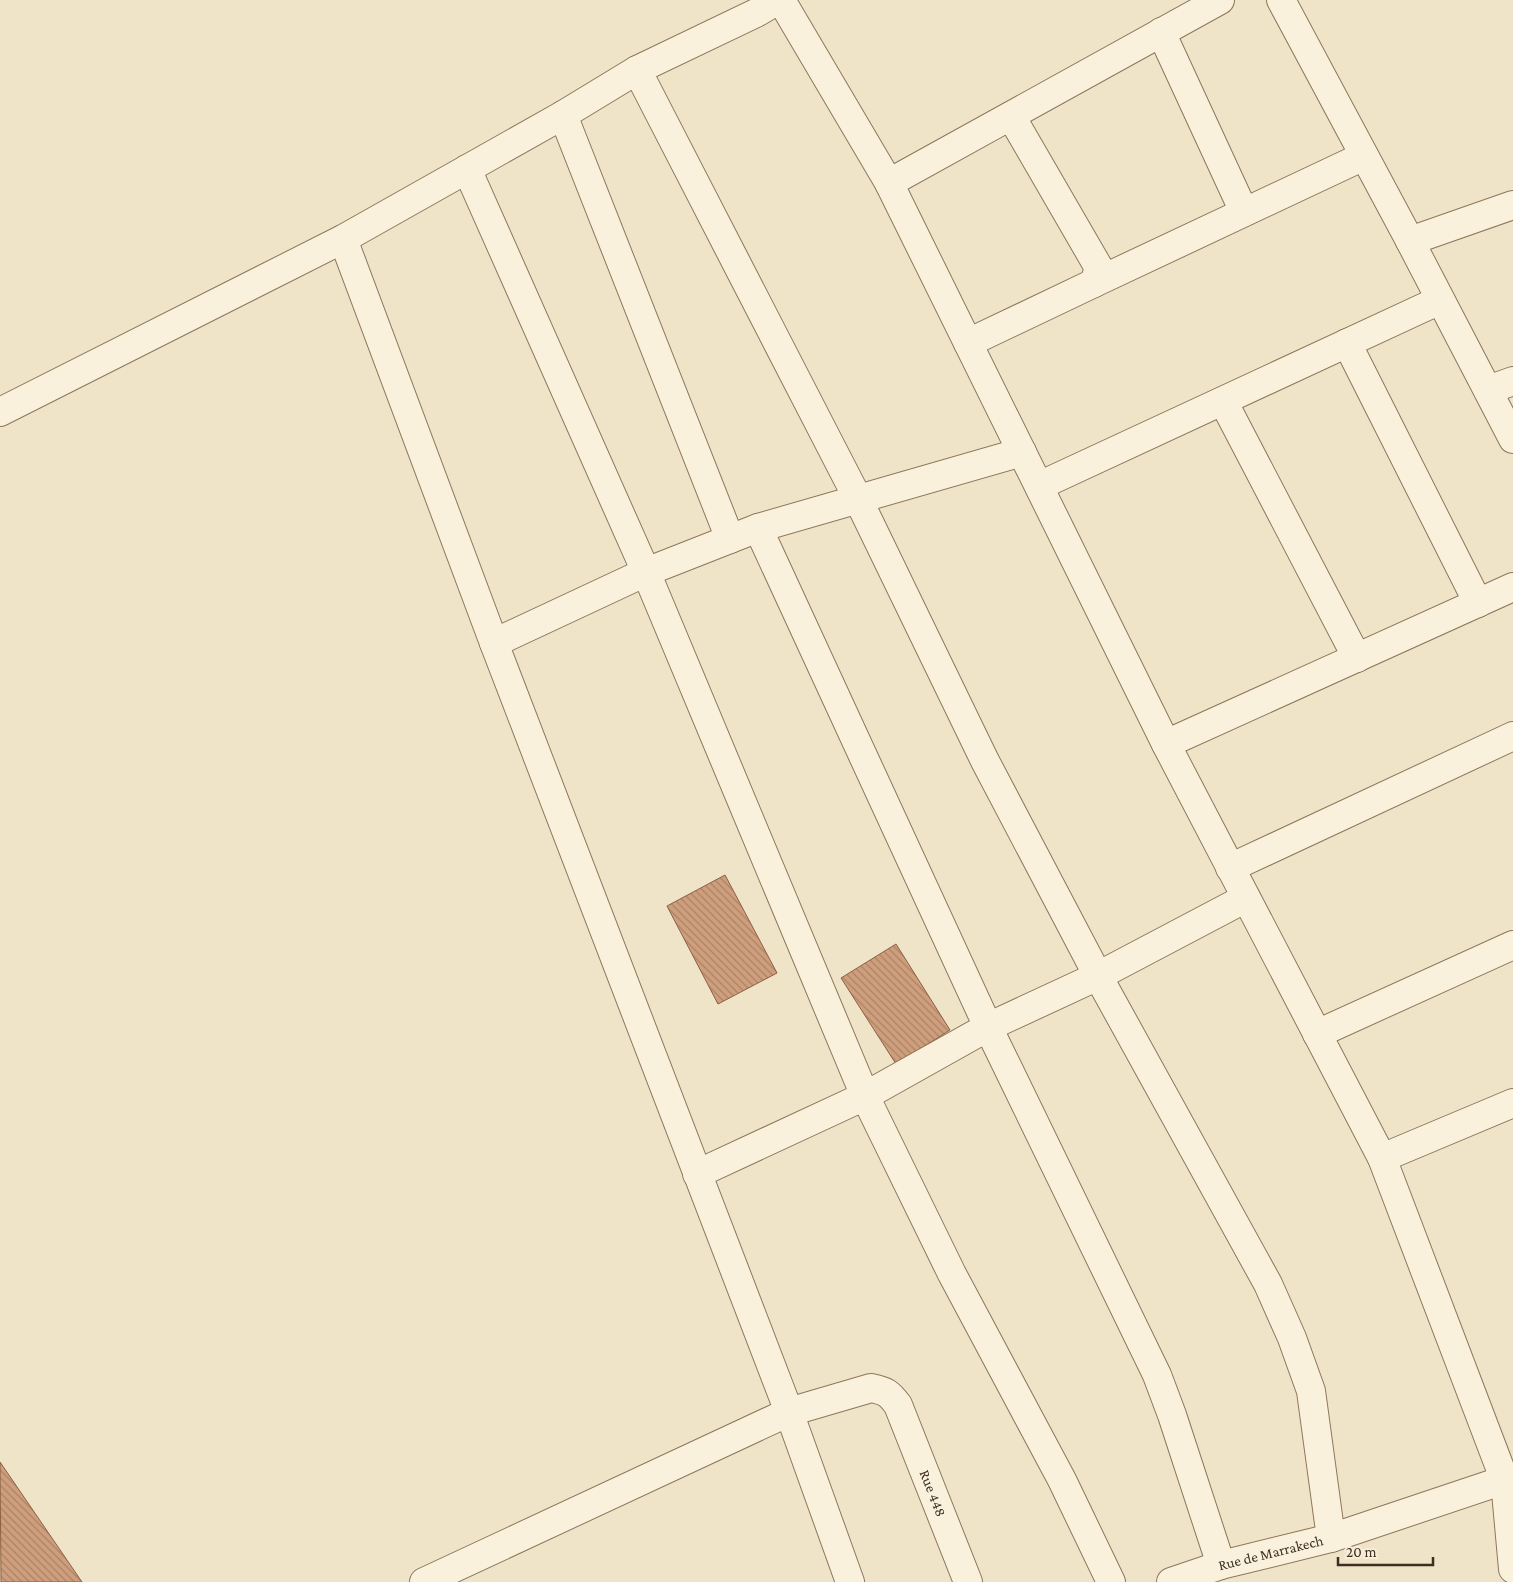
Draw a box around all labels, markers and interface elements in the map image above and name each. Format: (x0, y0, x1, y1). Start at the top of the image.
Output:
street label: Rue 448 (916, 1468, 949, 1519)
street label: Rue de Marrakech (1217, 1532, 1325, 1573)
scale bar (1338, 1534, 1433, 1566)
text: 20 m (1346, 1544, 1377, 1560)

